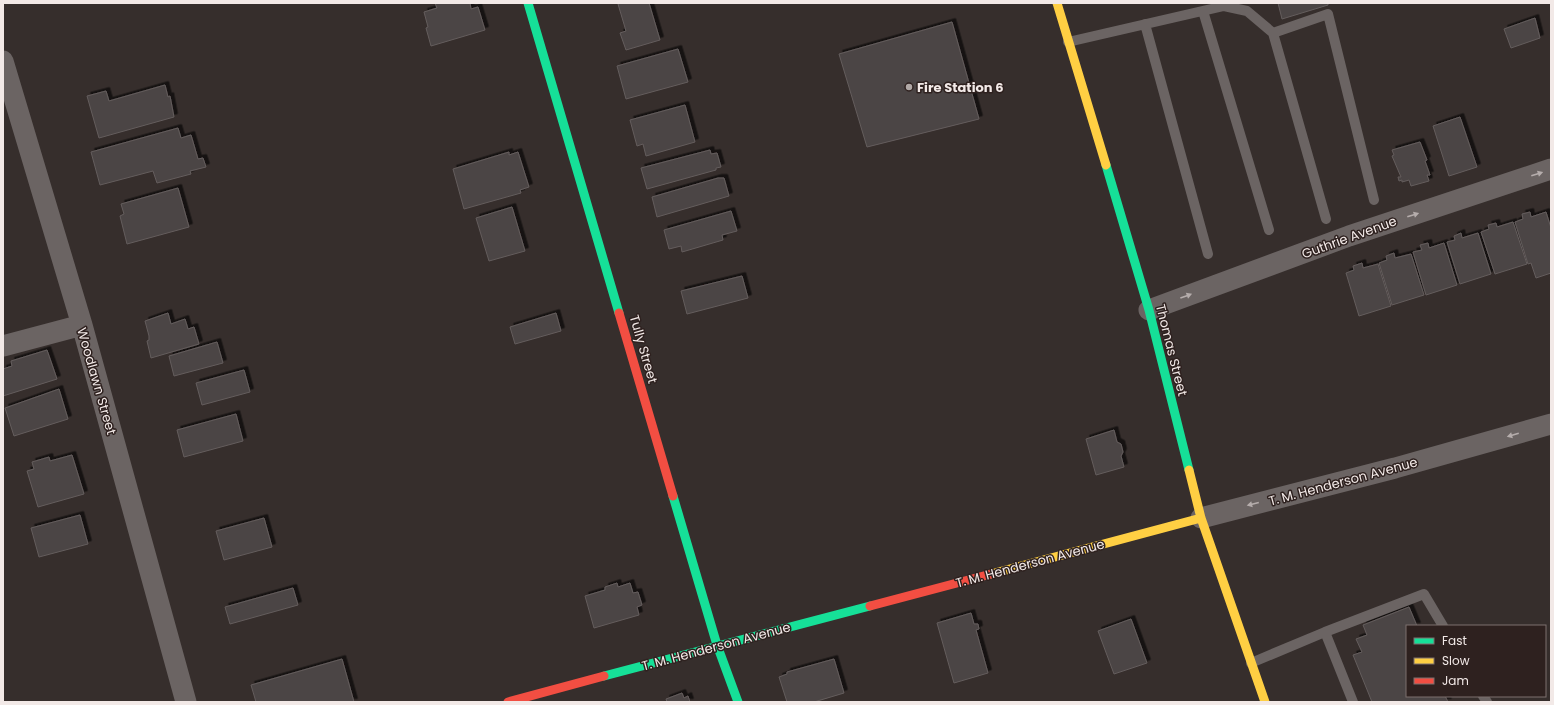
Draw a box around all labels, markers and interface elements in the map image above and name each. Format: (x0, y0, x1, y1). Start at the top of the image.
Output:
place label: Fire Station 6 (917, 78, 1004, 97)
marker: Fire Station 6 (904, 82, 914, 92)
one-way arrow (1531, 171, 1543, 177)
street label: Guthrie Avenue (1299, 211, 1399, 263)
one-way arrow (1408, 212, 1420, 218)
one-way arrow (1180, 293, 1192, 299)
street label: Thomas Street (1151, 302, 1192, 398)
street label: Tully Street (625, 313, 662, 386)
street label: Woodlawn Street (72, 325, 121, 437)
one-way arrow (1507, 432, 1519, 438)
street label: T. M. Henderson Avenue (1267, 452, 1420, 511)
one-way arrow (1246, 502, 1259, 508)
street label: T. M. Henderson Avenue (954, 534, 1107, 593)
street label: T. M. Henderson Avenue (640, 617, 793, 676)
legend (1406, 625, 1546, 697)
text: Fast (1442, 632, 1467, 649)
text: Slow (1442, 652, 1470, 669)
text: Jam (1442, 672, 1469, 689)

